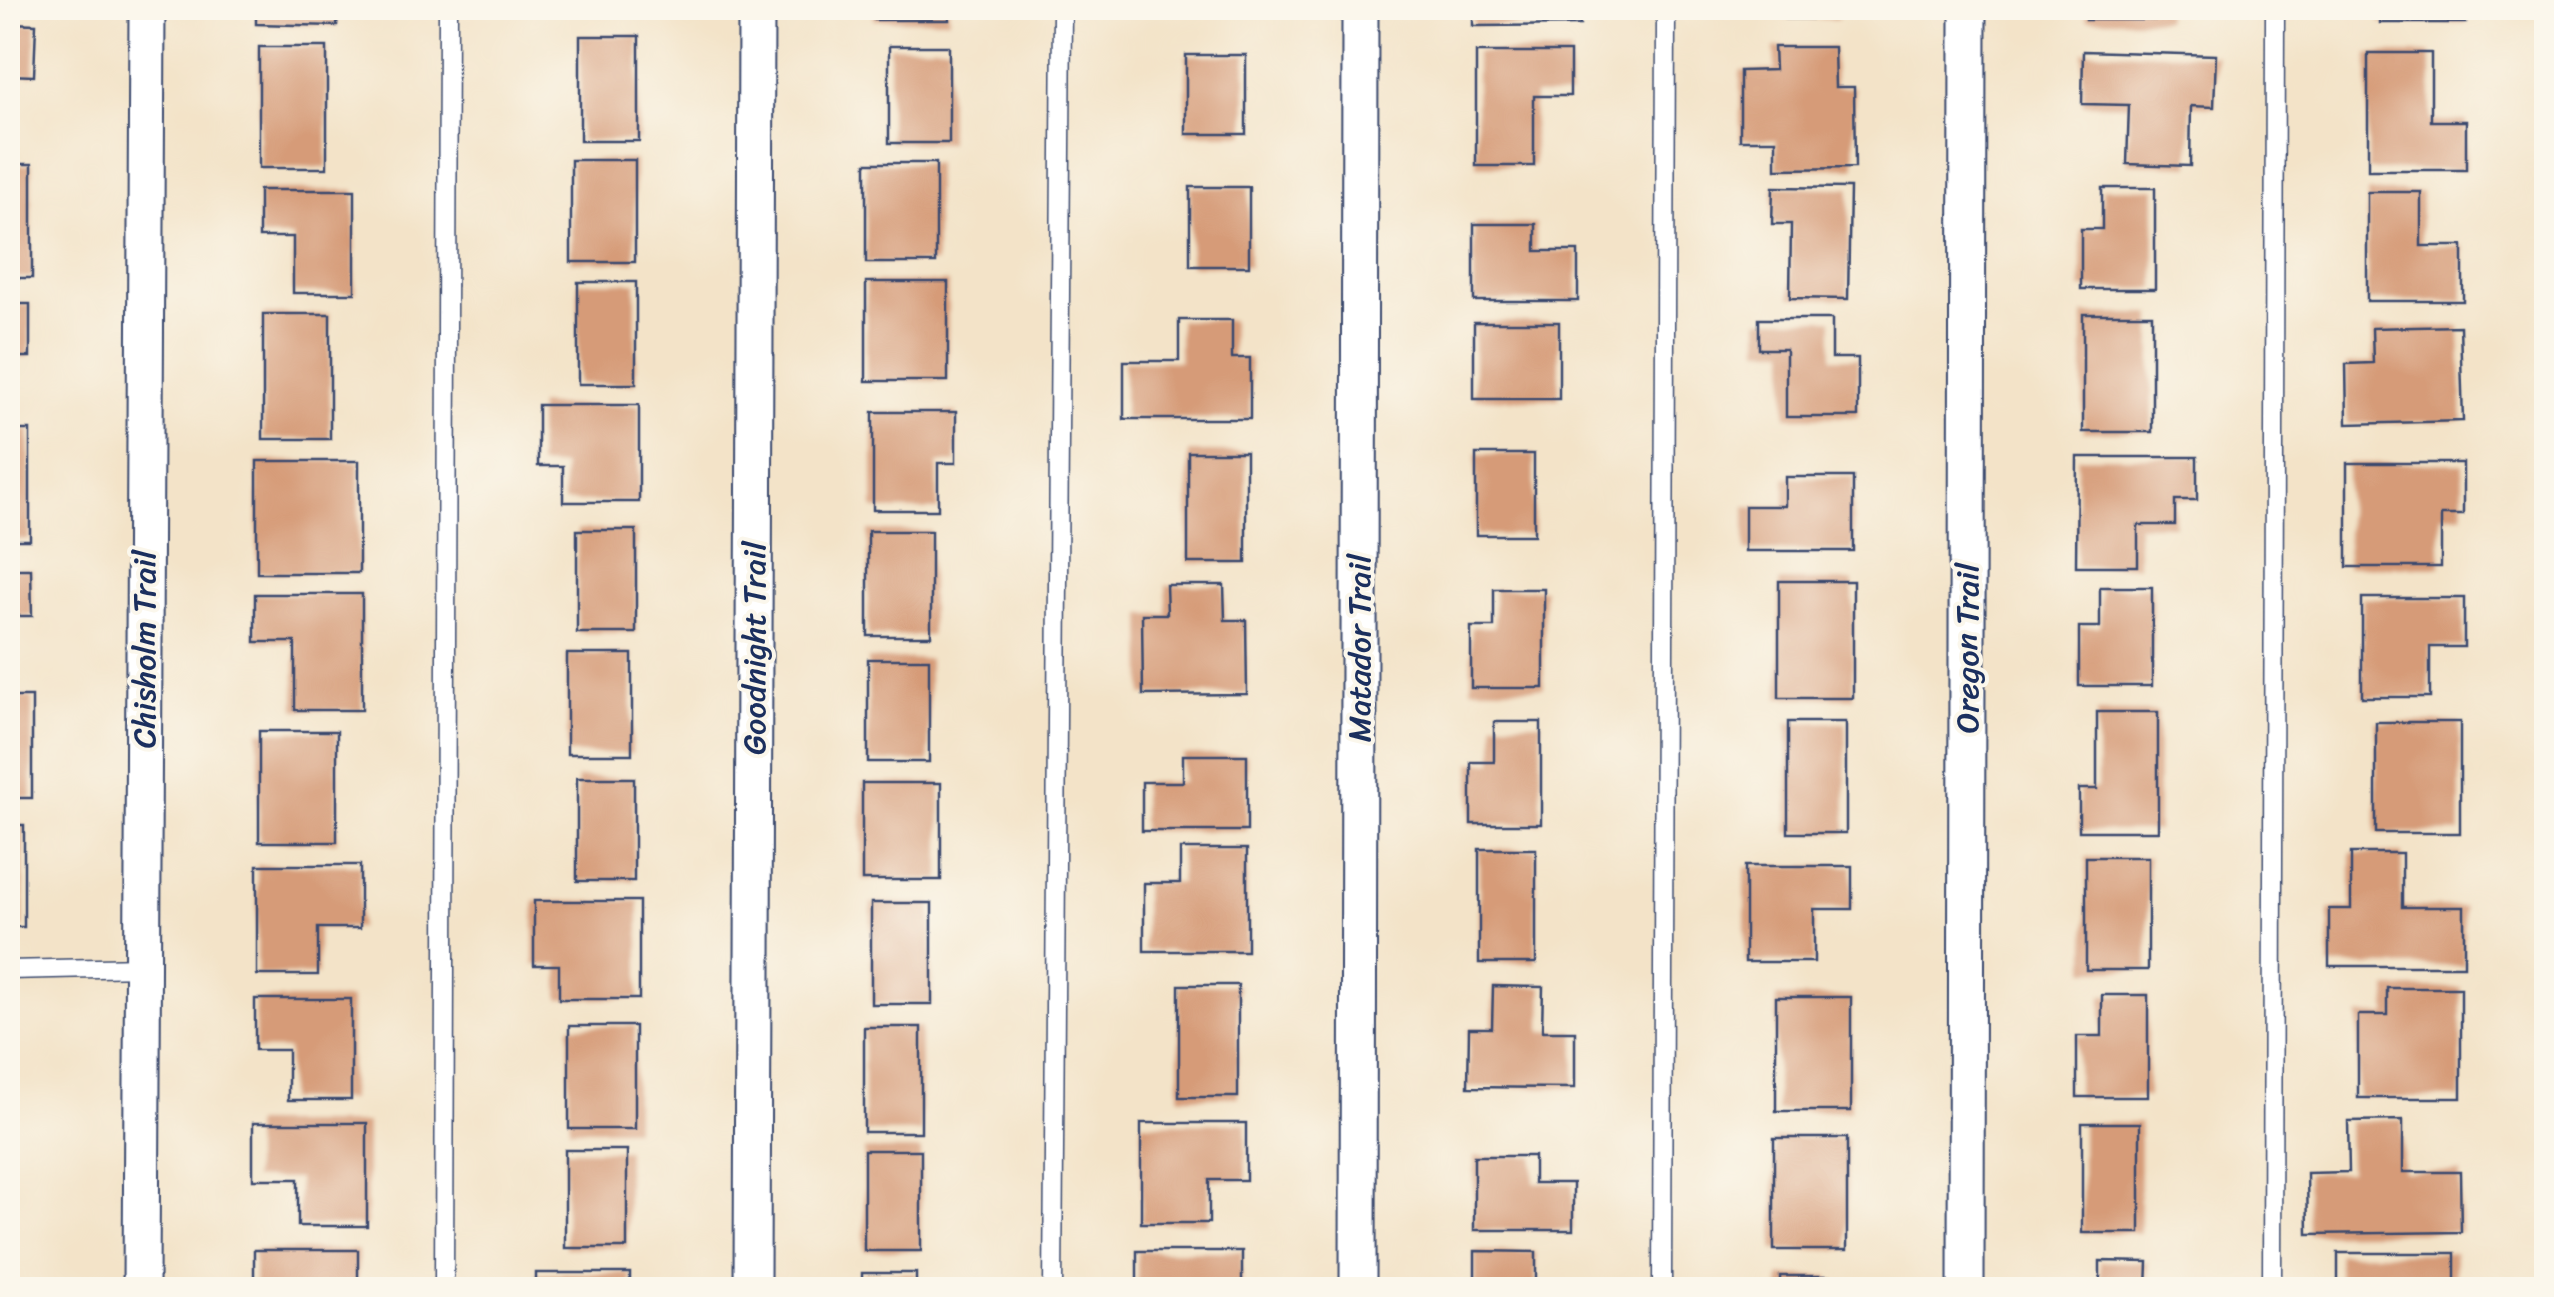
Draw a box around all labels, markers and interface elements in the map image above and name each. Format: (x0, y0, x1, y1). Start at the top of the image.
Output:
street label: Goodnight Trail (726, 540, 783, 755)
street label: Chisholm Trail (116, 549, 173, 748)
street label: Matador Trail (1331, 553, 1388, 742)
street label: Oregon Trail (1939, 562, 1996, 733)

